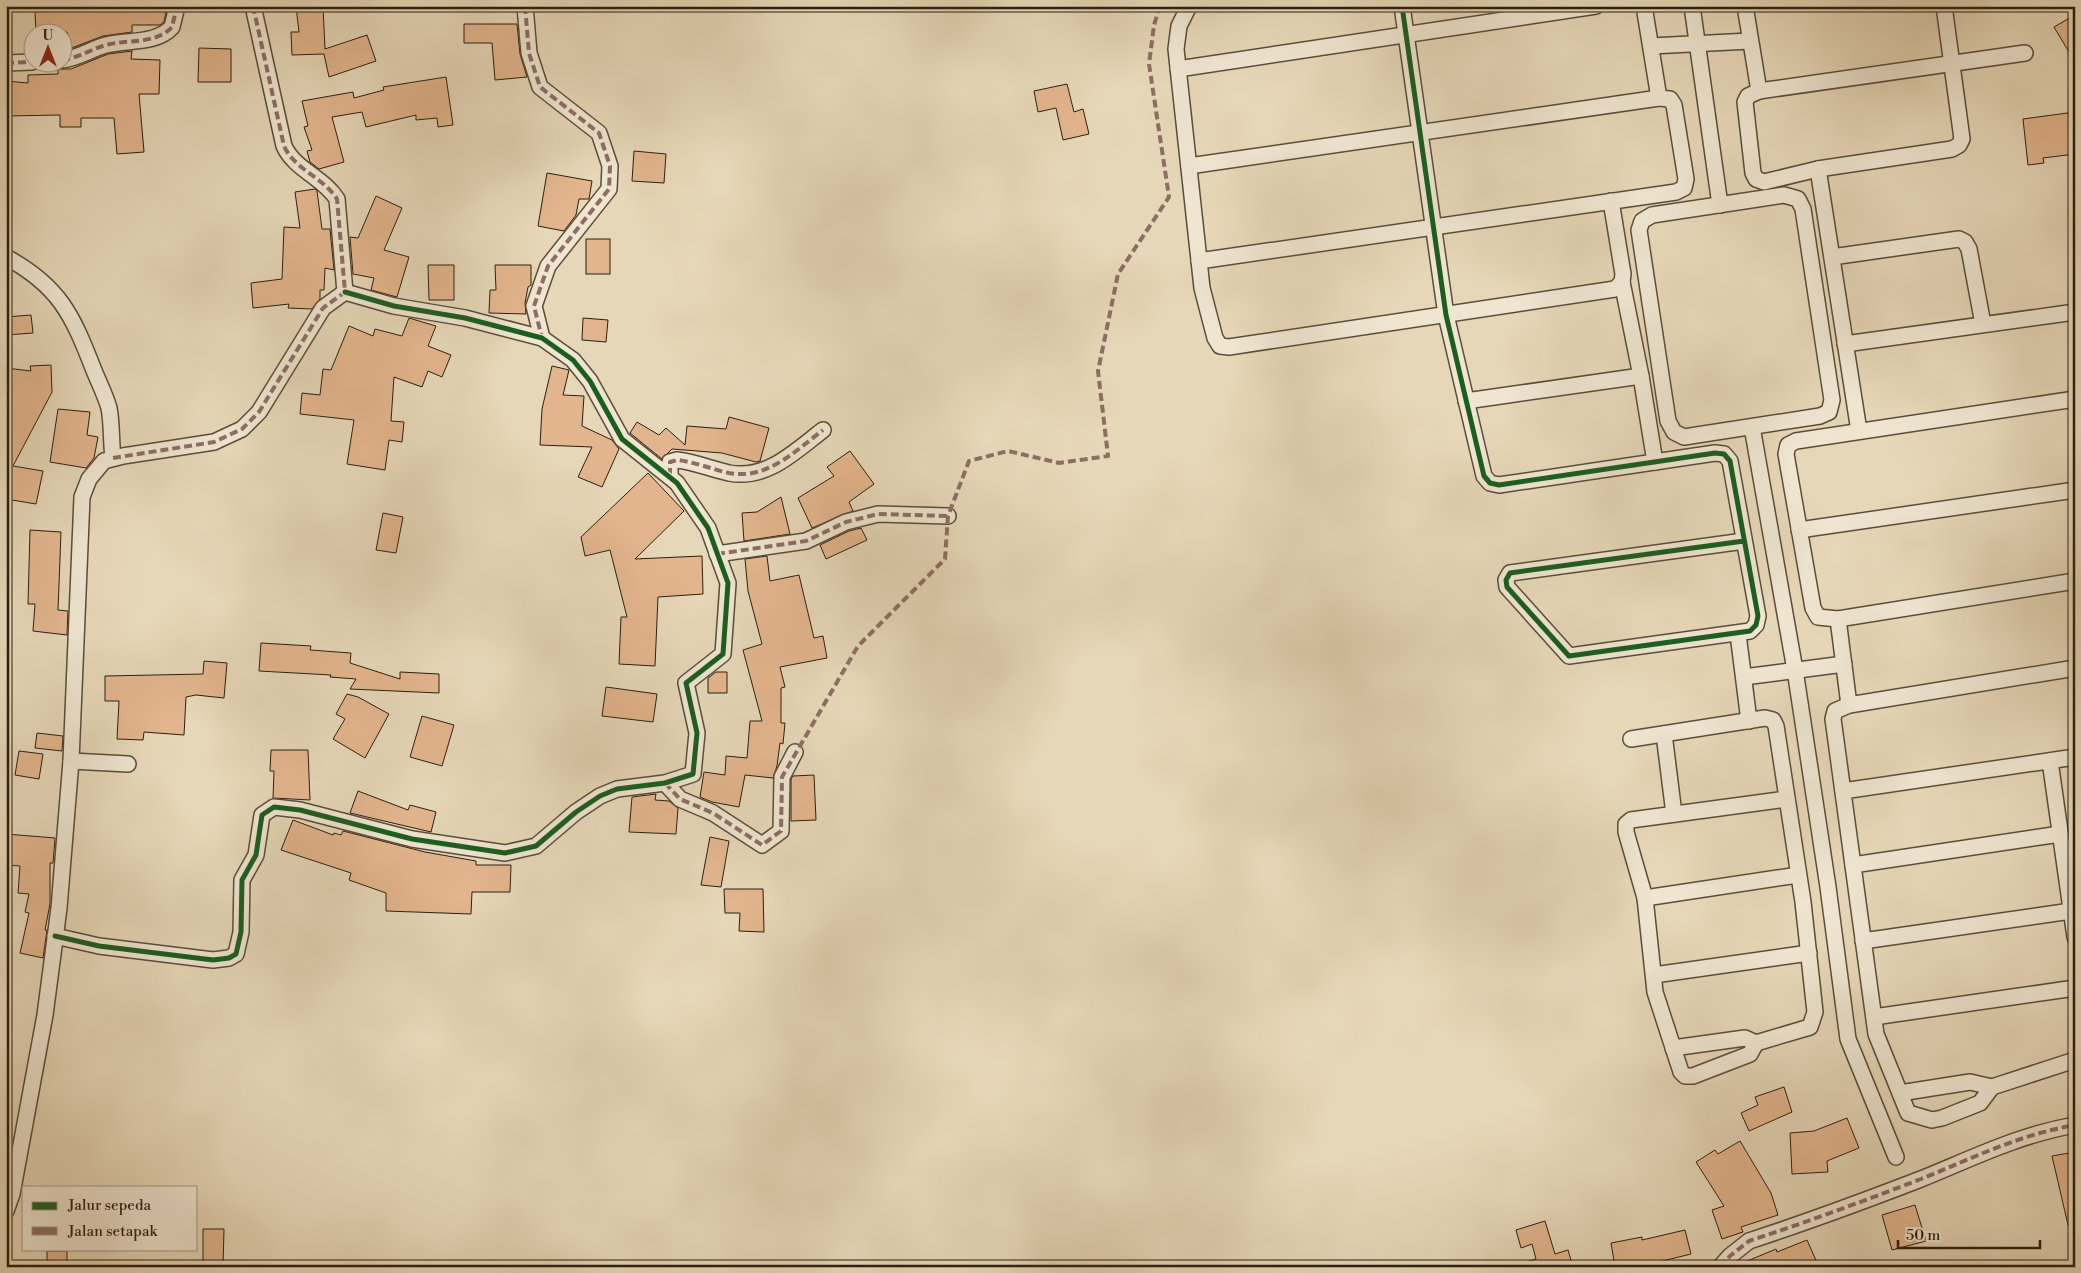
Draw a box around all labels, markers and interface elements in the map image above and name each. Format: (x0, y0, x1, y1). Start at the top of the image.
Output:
north arrow (22, 22, 72, 72)
text: U (43, 27, 54, 45)
legend (22, 1186, 198, 1250)
text: Jalur sepeda (67, 1196, 151, 1215)
scale bar (1898, 1218, 2041, 1250)
text: Jalan setapak (67, 1222, 159, 1241)
text: 50 m (1906, 1226, 1940, 1245)

